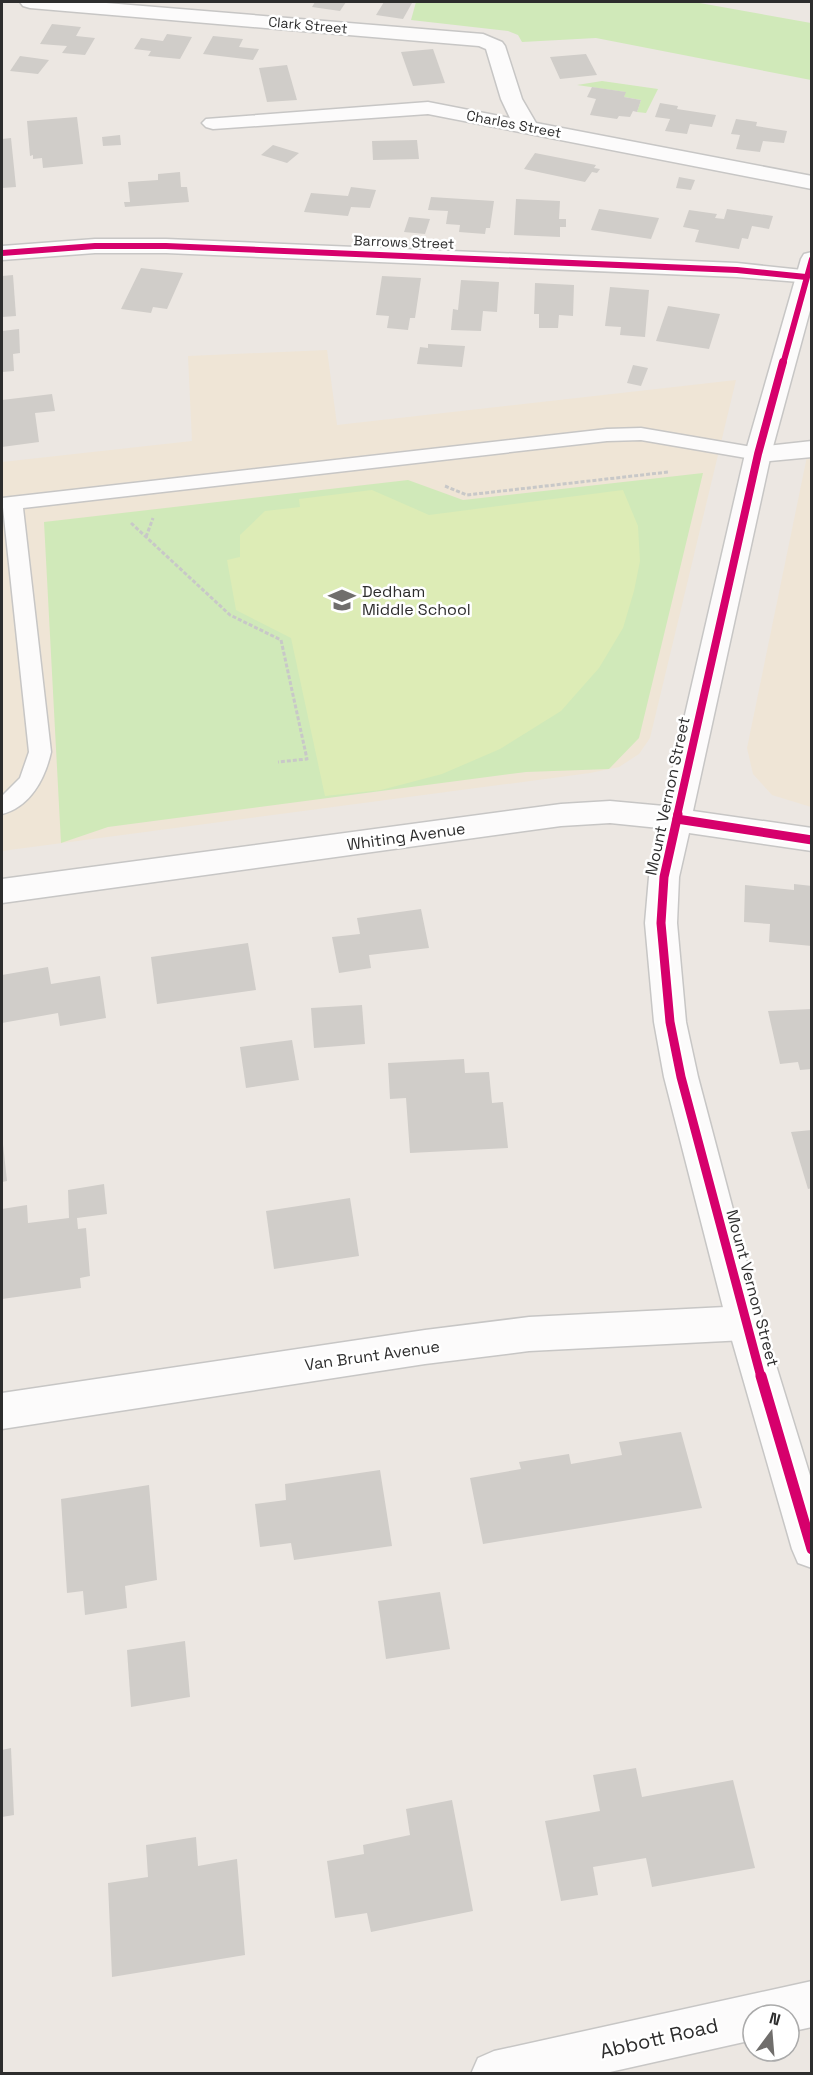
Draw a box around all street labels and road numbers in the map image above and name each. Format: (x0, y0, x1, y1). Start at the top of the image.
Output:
street label: Clark Street (268, 13, 348, 37)
street label: Charles Street (465, 106, 563, 142)
street label: Barrows Street (353, 231, 455, 253)
street label: Mount Vernon Street (640, 715, 695, 877)
street label: Whiting Avenue (345, 818, 467, 855)
street label: Mount Vernon Street (721, 1207, 784, 1369)
street label: Van Brunt Avenue (303, 1336, 441, 1375)
street label: Abbott Road (597, 2012, 721, 2064)

